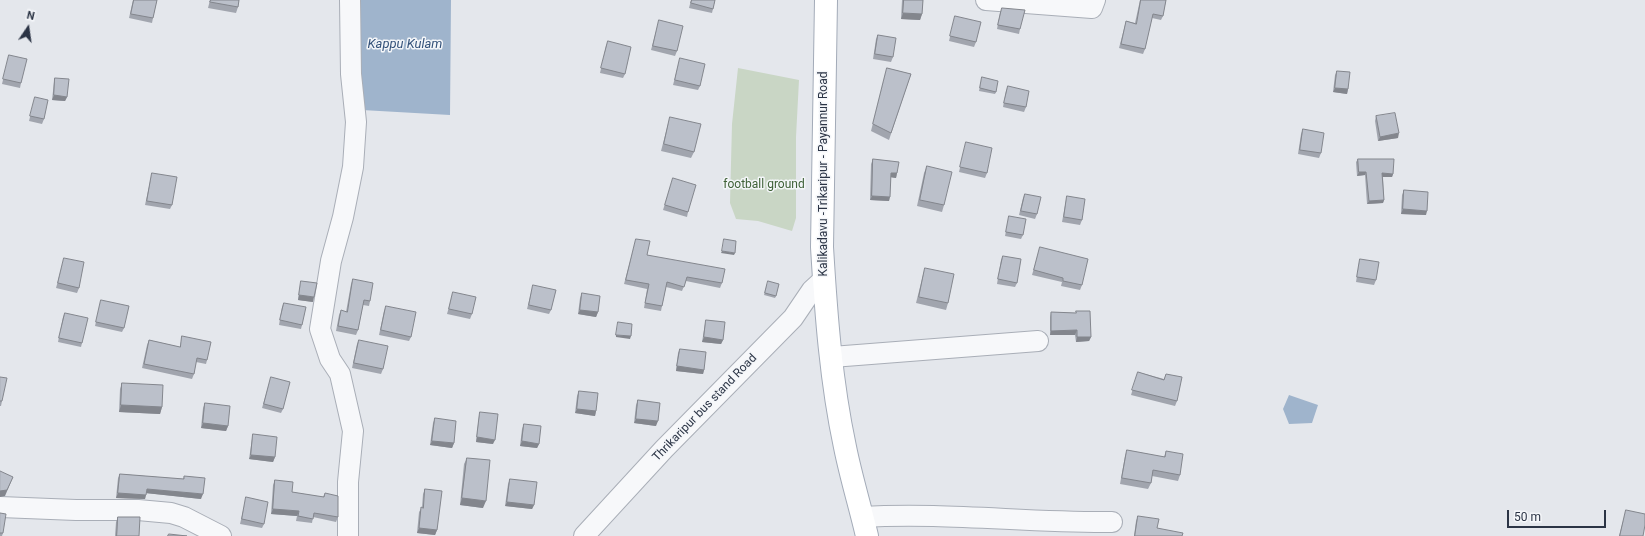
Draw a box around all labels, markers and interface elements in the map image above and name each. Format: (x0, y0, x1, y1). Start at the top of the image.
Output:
north arrow (8, 8, 48, 48)
text: N (26, 9, 36, 23)
water label: Kappu Kulam (368, 37, 442, 53)
street label: Kalikadavu -Trikaripur - Payannur Road (817, 72, 831, 276)
park label: football ground (723, 178, 805, 192)
street label: Thrikaripur bus stand Road (650, 351, 760, 465)
scale bar (1509, 502, 1608, 528)
text: 50 m (1514, 510, 1541, 524)

